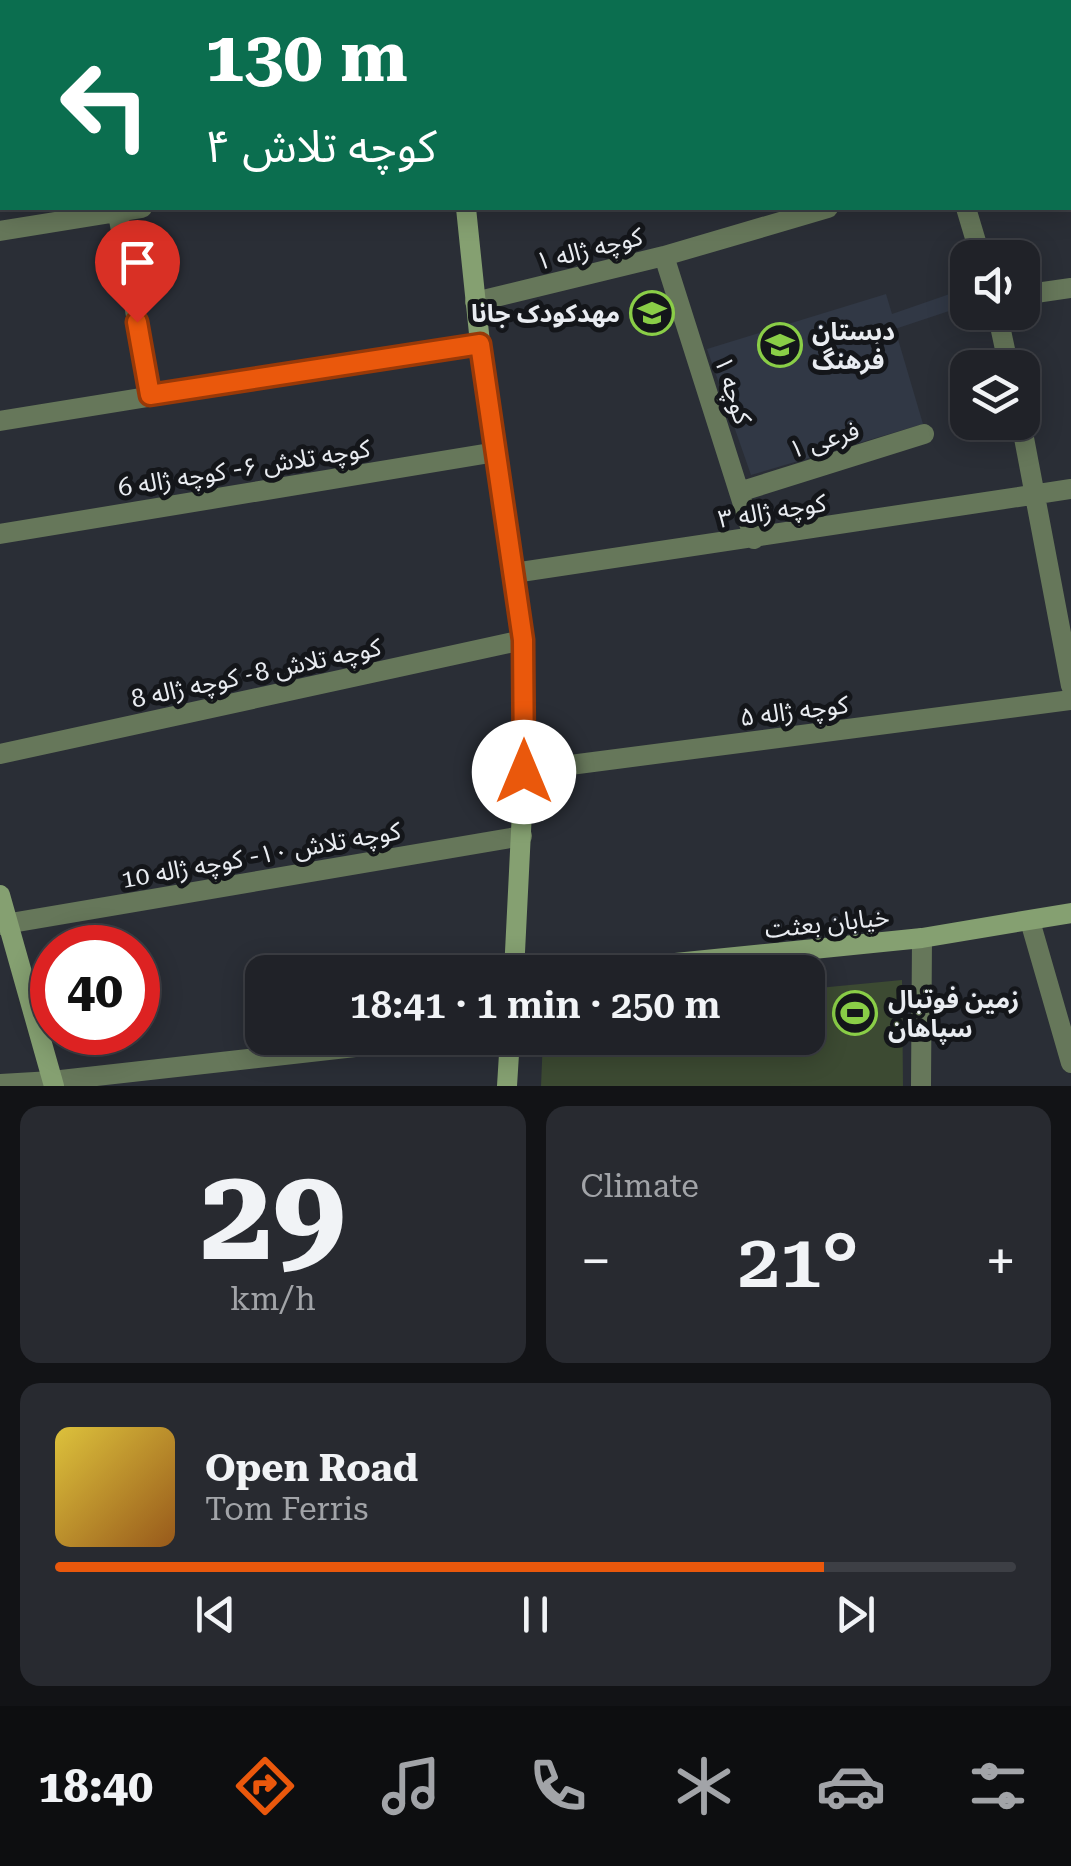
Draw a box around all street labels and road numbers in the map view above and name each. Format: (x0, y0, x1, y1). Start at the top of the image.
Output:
street label: کوچه ژاله ۱ (533, 222, 646, 277)
street label: کوچه ۱ (707, 352, 758, 429)
street label: فرعی ۱ (785, 416, 863, 464)
street label: کوچه تلاش ۶- کوچه ژاله 6 (116, 434, 373, 503)
street label: کوچه ژاله ۳ (716, 488, 829, 535)
street label: کوچه تلاش 8- کوچه ژاله 8 (129, 632, 384, 715)
street label: کوچه ژاله ۵ (738, 690, 851, 733)
street label: کوچه تلاش ۱۰- کوچه ژاله 10 (119, 816, 404, 895)
street label: خیابان بعثت (763, 902, 891, 944)

